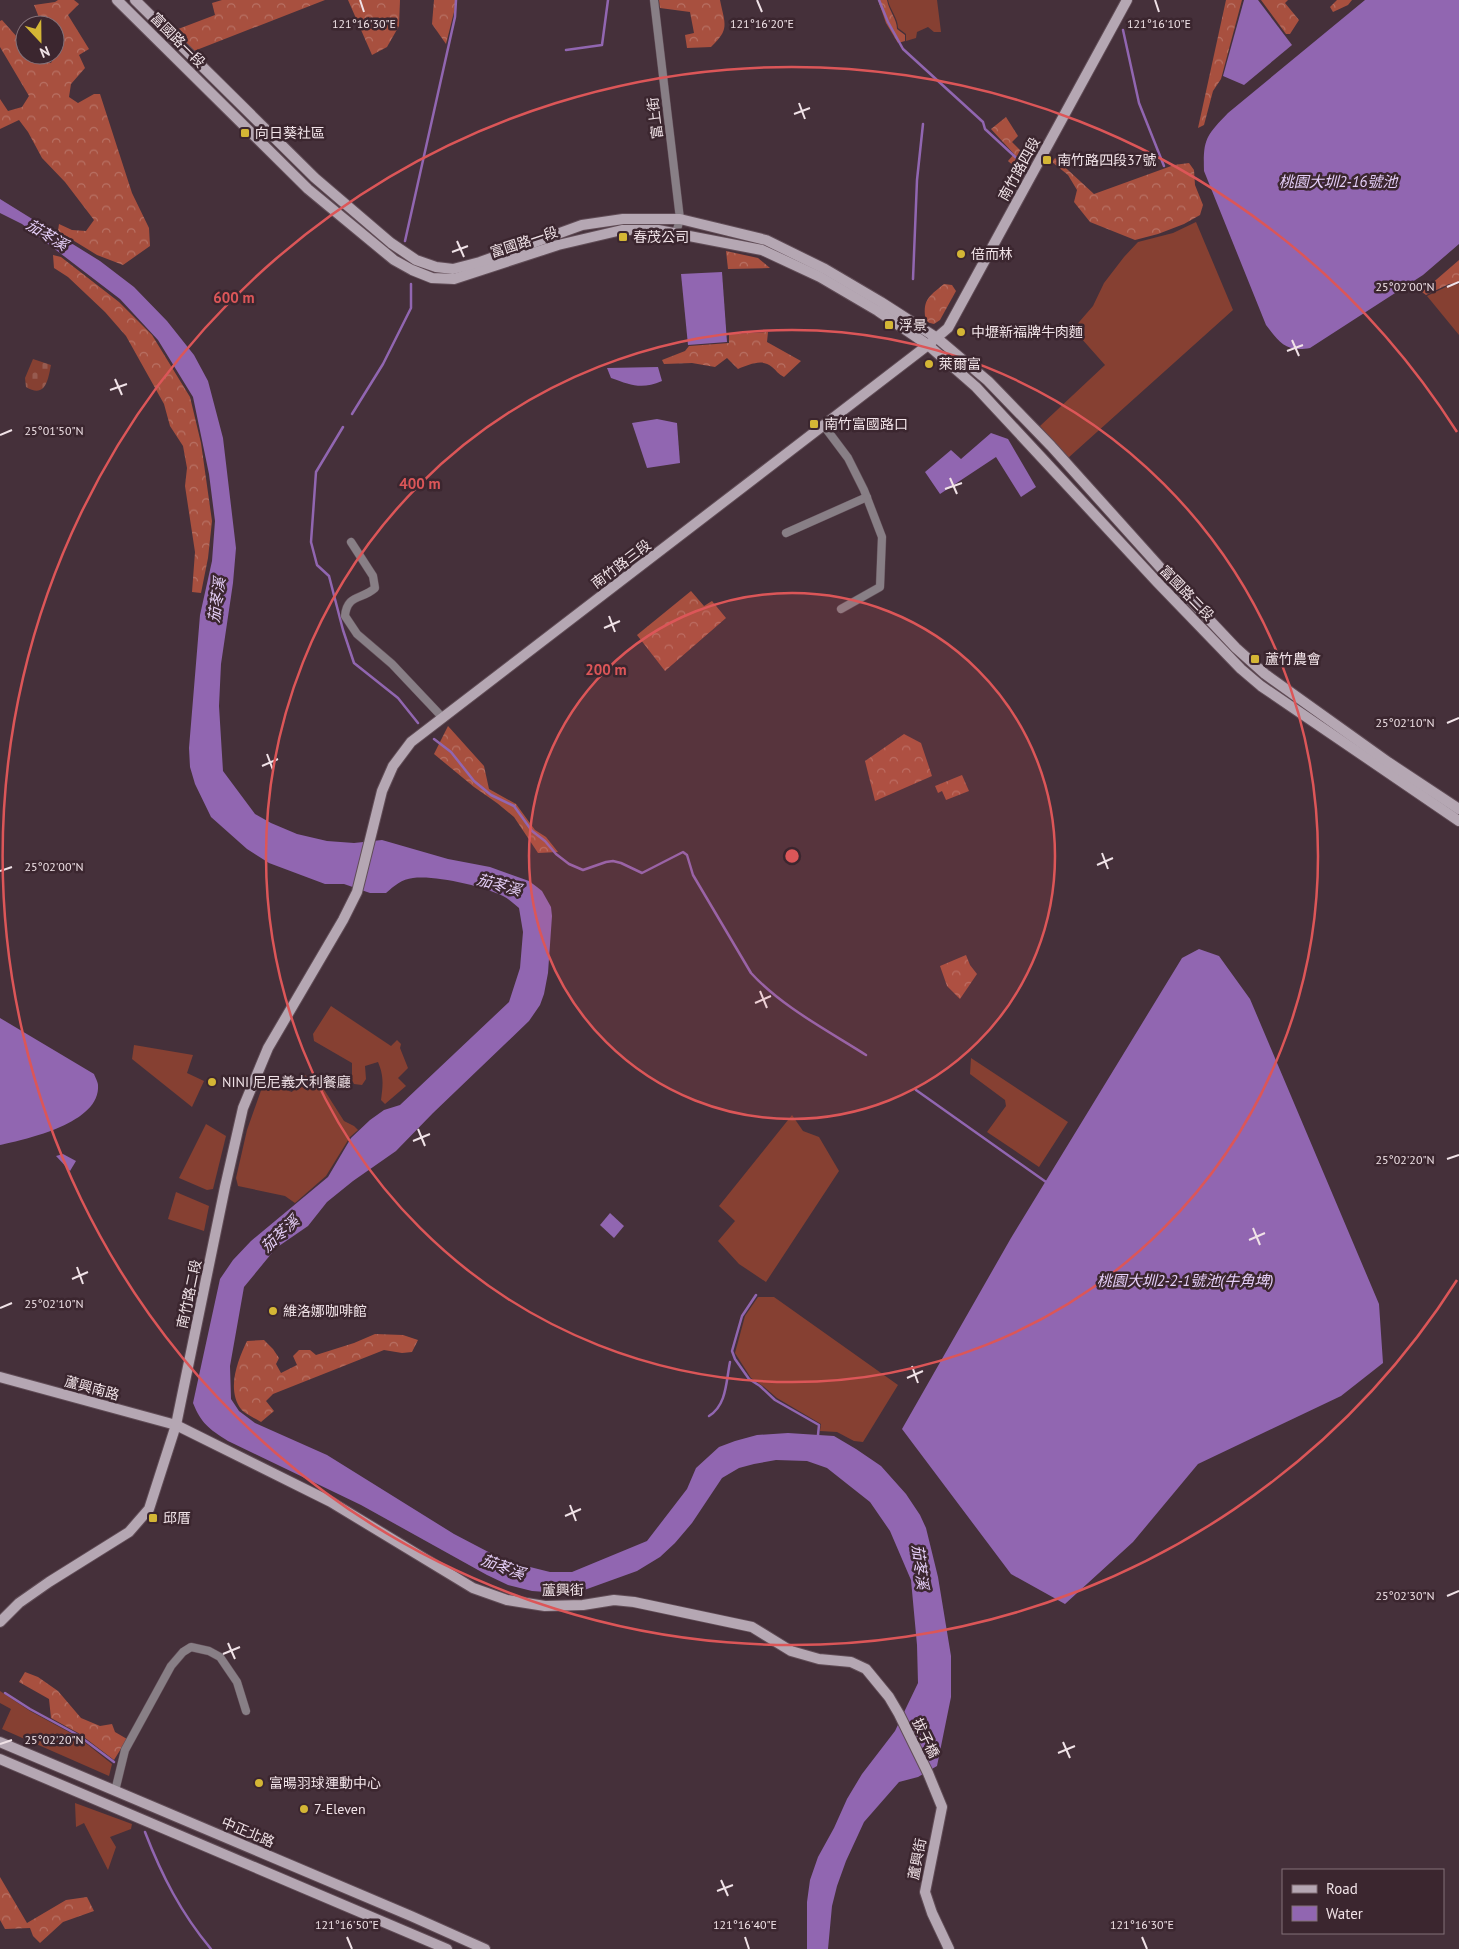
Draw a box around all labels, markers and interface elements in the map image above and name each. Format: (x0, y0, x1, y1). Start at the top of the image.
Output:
street label: 富國路一段 (147, 9, 209, 71)
north arrow (15, 15, 65, 65)
text: 121°16'30"E (332, 16, 396, 31)
text: 121°16'20"E (730, 16, 794, 31)
text: 121°16'10"E (1127, 16, 1191, 31)
text: N (37, 42, 53, 62)
street label: 富上街 (644, 96, 666, 140)
place label: 向日葵社區 (255, 124, 325, 142)
marker: 向日葵社區 (239, 127, 251, 139)
street label: 南竹路四段 (994, 134, 1044, 204)
place label: 南竹路四段37號 (1057, 151, 1156, 169)
marker: 南竹路四段37號 (1041, 154, 1053, 166)
water label: 桃園大圳2-16號池 (1279, 172, 1399, 191)
water label: 茄苳溪 (23, 215, 73, 255)
street label: 富國路一段 (488, 223, 560, 261)
place label: 春茂公司 (633, 228, 689, 246)
marker: 春茂公司 (617, 231, 629, 243)
place label: 倍而林 (971, 245, 1013, 263)
marker: 倍而林 (955, 248, 967, 260)
text: 25°02'00"N (1375, 279, 1435, 294)
text: 600 m (213, 288, 255, 307)
place label: 浮景 (899, 316, 927, 334)
marker: 浮景 (883, 319, 895, 331)
place label: 中壢新福牌牛肉麵 (971, 323, 1083, 341)
marker: 中壢新福牌牛肉麵 (955, 326, 967, 338)
place label: 萊爾富 (939, 355, 981, 373)
marker: 萊爾富 (923, 358, 935, 370)
place label: 南竹富國路口 (824, 415, 908, 433)
marker: 南竹富國路口 (808, 418, 820, 430)
text: 25°01'50"N (24, 423, 84, 438)
text: 400 m (399, 474, 441, 493)
street label: 南竹路三段 (588, 536, 654, 592)
street label: 富國路二段 (1156, 562, 1218, 624)
water label: 茄苳溪 (204, 574, 229, 624)
place label: 蘆竹農會 (1265, 650, 1321, 668)
marker: 蘆竹農會 (1249, 653, 1261, 665)
text: 200 m (585, 660, 627, 679)
text: 25°02'10"N (1375, 715, 1435, 730)
centre of rings (783, 847, 801, 865)
text: 25°02'00"N (24, 859, 84, 874)
water label: 茄苳溪 (475, 870, 525, 900)
place label: NINI 尼尼義大利餐廳 (222, 1073, 351, 1091)
marker: NINI 尼尼義大利餐廳 (206, 1076, 218, 1088)
text: 25°02'20"N (1375, 1152, 1435, 1167)
water label: 茄苳溪 (257, 1210, 304, 1256)
street label: 南竹路二段 (173, 1258, 205, 1330)
water label: 桃園大圳2-2-1號池(牛角埤) (1097, 1271, 1273, 1290)
text: 25°02'10"N (24, 1296, 84, 1311)
place label: 維洛娜咖啡館 (283, 1302, 367, 1320)
marker: 維洛娜咖啡館 (267, 1305, 279, 1317)
street label: 蘆興南路 (63, 1372, 121, 1404)
place label: 邱厝 (163, 1509, 191, 1527)
marker: 邱厝 (147, 1512, 159, 1524)
water label: 茄苳溪 (908, 1543, 933, 1592)
water label: 茄苳溪 (479, 1550, 529, 1584)
street label: 蘆興街 (542, 1581, 584, 1599)
text: 25°02'30"N (1375, 1588, 1435, 1603)
street label: 拔子橋 (909, 1715, 943, 1761)
text: 25°02'20"N (24, 1732, 84, 1747)
place label: 富暘羽球運動中心 (269, 1774, 381, 1792)
marker: 富暘羽球運動中心 (253, 1777, 265, 1789)
place label: 7-Eleven (314, 1800, 366, 1818)
marker: 7-Eleven (298, 1803, 310, 1815)
street label: 中正北路 (219, 1813, 277, 1851)
street label: 蘆興街 (904, 1837, 930, 1881)
legend (1282, 1869, 1444, 1934)
text: Road (1326, 1879, 1358, 1898)
text: Water (1326, 1904, 1363, 1923)
text: 121°16'50"E (315, 1917, 379, 1932)
text: 121°16'40"E (713, 1917, 777, 1932)
text: 121°16'30"E (1110, 1917, 1174, 1932)

